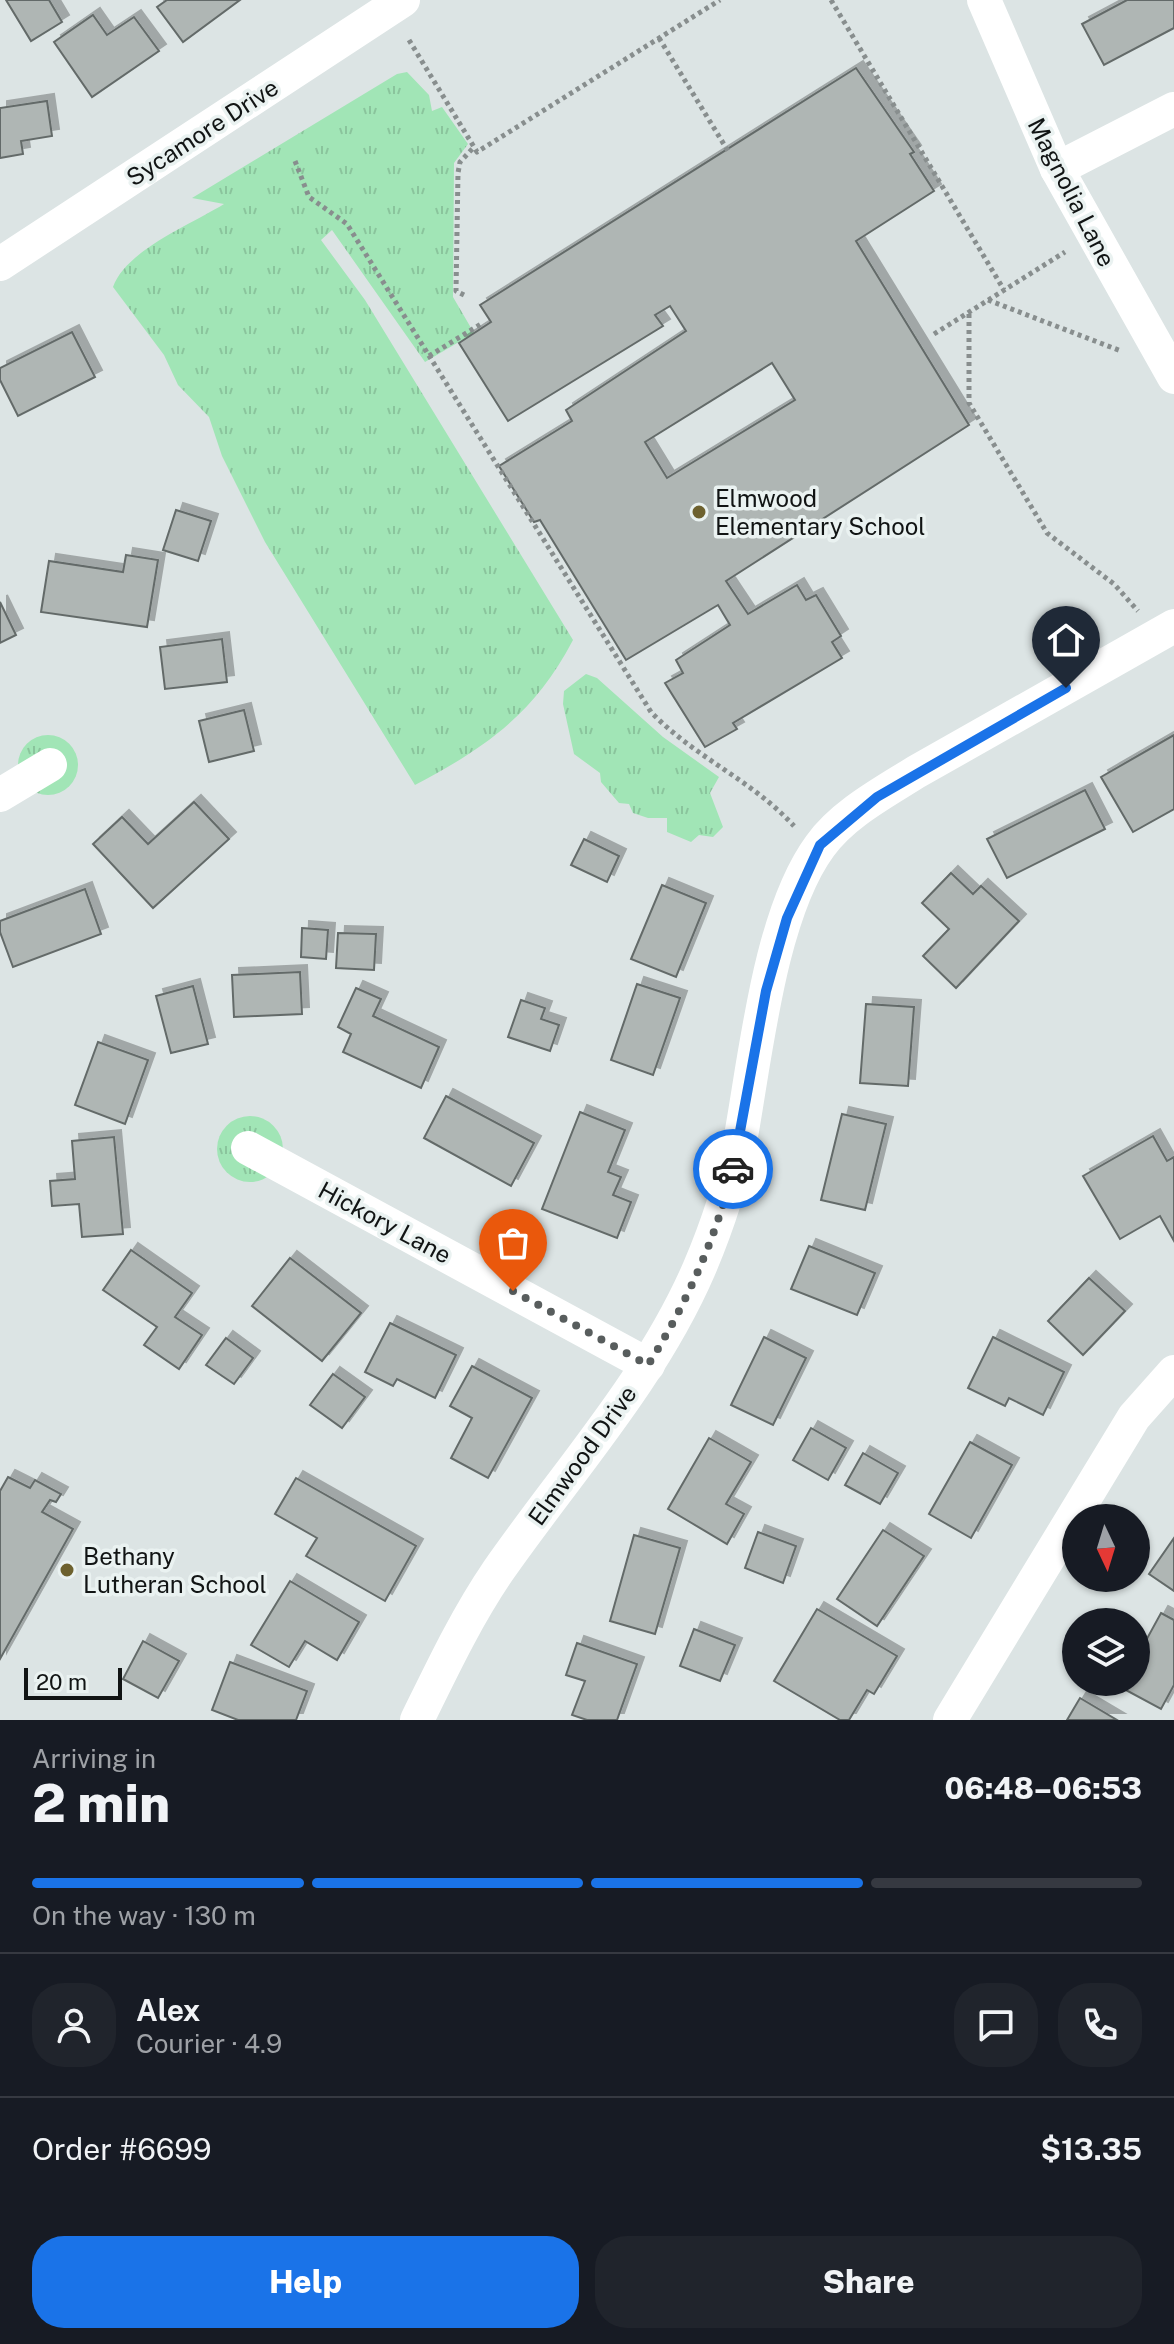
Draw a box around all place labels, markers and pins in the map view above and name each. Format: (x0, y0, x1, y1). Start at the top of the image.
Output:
place label: Elmwood Elementary School (715, 484, 926, 540)
marker: Elmwood Elementary School (690, 503, 708, 521)
pin (1032, 606, 1100, 688)
pin (479, 1209, 547, 1291)
place label: Bethany Lutheran School (83, 1542, 267, 1598)
marker: Bethany Lutheran School (58, 1561, 76, 1579)

